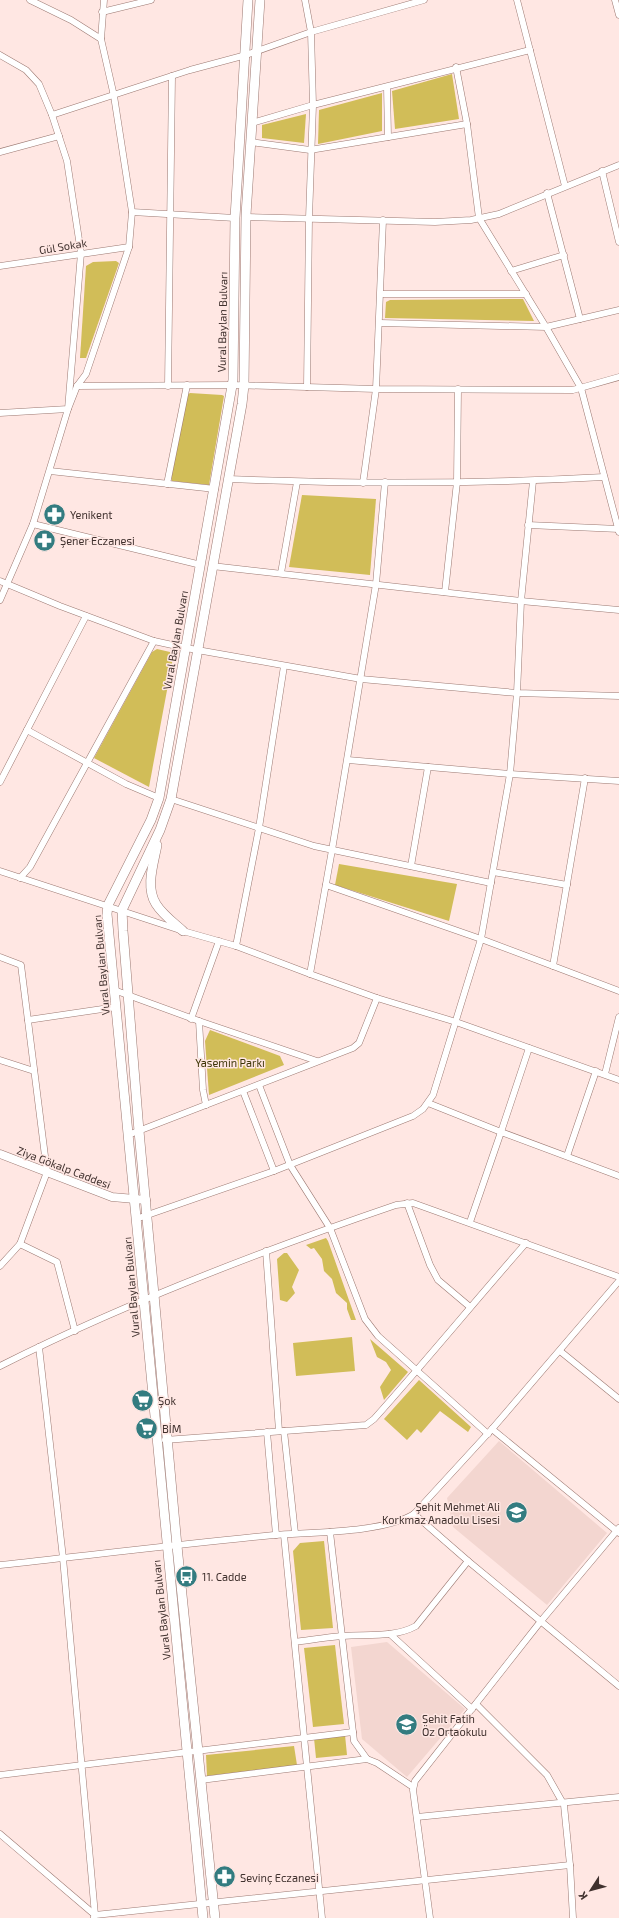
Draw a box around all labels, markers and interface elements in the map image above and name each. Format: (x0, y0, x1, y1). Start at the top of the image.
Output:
street label: Gül Sokak (38, 236, 88, 256)
street label: Vural Baylan Bulvarı (215, 272, 229, 372)
pharmacy icon: Yenikent (42, 501, 68, 527)
place label: Yenikent (70, 508, 112, 521)
pharmacy icon: Şener Eczanesi (31, 527, 57, 553)
place label: Şener Eczanesi (60, 534, 135, 549)
street label: Vural Baylan Bulvarı (160, 589, 190, 691)
street label: Vural Baylan Bulvarı (90, 914, 112, 1016)
park label: Yasemin Parkı (195, 1056, 265, 1069)
street label: Ziya Gökalp Caddesi (15, 1143, 113, 1191)
street label: Vural Baylan Bulvarı (120, 1236, 142, 1338)
supermarket icon: Şok (130, 1387, 156, 1413)
place label: Şok (158, 1394, 176, 1409)
supermarket icon: BİM (133, 1415, 159, 1441)
place label: BİM (162, 1422, 181, 1435)
school or university icon: Şehit Mehmet Ali Korkmaz Anadolu Lisesi (503, 1499, 529, 1525)
place label: Şehit Mehmet Ali Korkmaz Anadolu Lisesi (382, 1500, 500, 1526)
street label: Vural Baylan Bulvarı (149, 1559, 173, 1661)
bus stop icon: 11. Cadde (174, 1563, 200, 1589)
place label: 11. Cadde (202, 1570, 247, 1583)
school or university icon: Şehit Fatih Öz Ortaokulu (393, 1711, 419, 1737)
place label: Şehit Fatih Öz Ortaokulu (422, 1712, 487, 1738)
pharmacy icon: Sevinç Eczanesi (211, 1864, 237, 1890)
north arrow (571, 1870, 611, 1910)
place label: Sevinç Eczanesi (240, 1871, 319, 1885)
text: K (575, 1890, 590, 1903)

